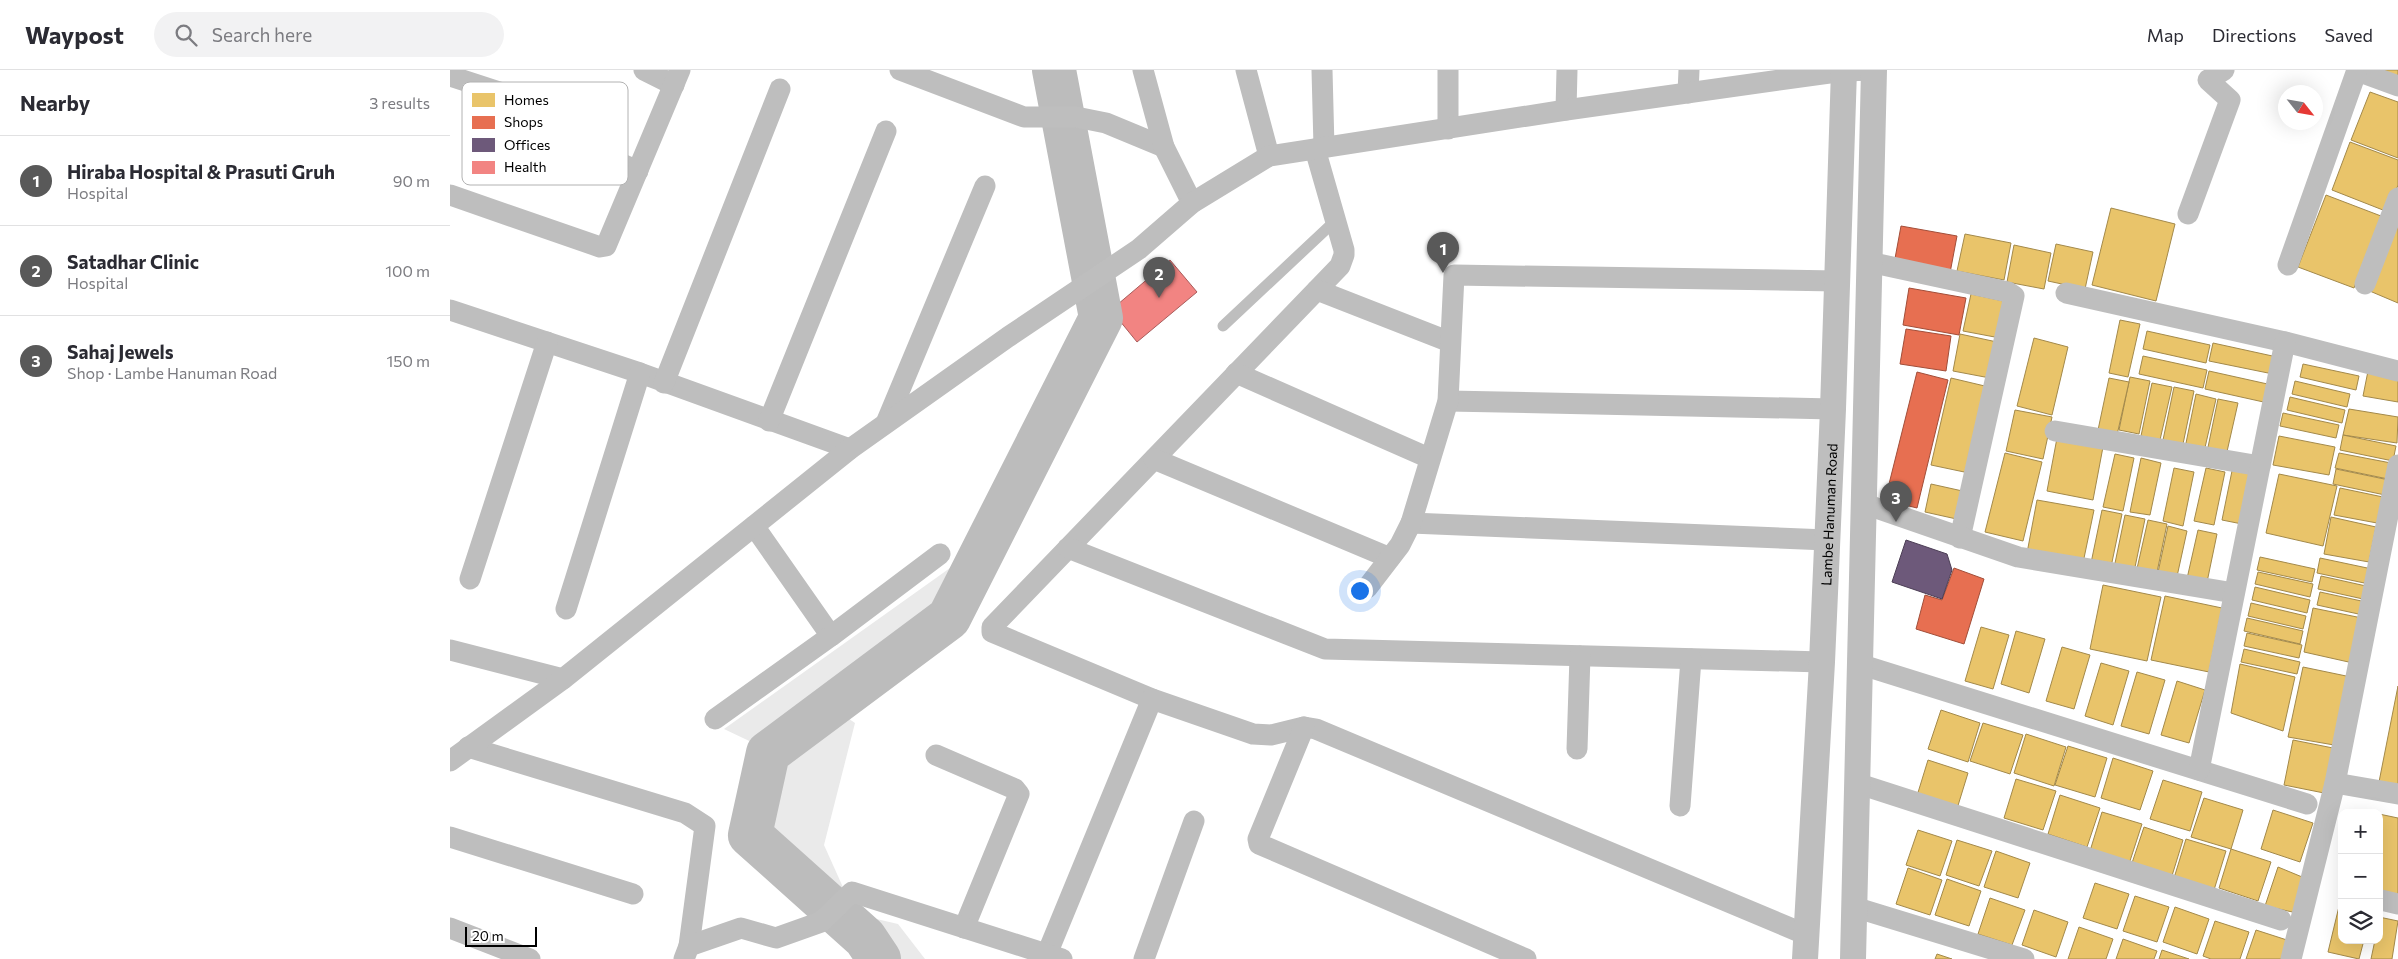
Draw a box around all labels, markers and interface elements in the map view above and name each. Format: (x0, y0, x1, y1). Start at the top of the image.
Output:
search box (154, 12, 504, 57)
text: Waypost (25, 20, 124, 49)
icon: search (172, 21, 200, 49)
text: Search here (212, 23, 312, 46)
text: Map (2147, 24, 2184, 46)
text: Directions (2212, 24, 2296, 46)
text: Saved (2324, 24, 2373, 46)
legend (462, 82, 628, 185)
north arrow (2278, 85, 2323, 130)
text: Nearby (20, 90, 90, 115)
text: Homes (504, 91, 549, 108)
text: 3 results (369, 93, 430, 112)
text: Shops (504, 113, 543, 130)
text: Offices (504, 136, 550, 153)
text: Health (504, 158, 547, 175)
text: Hiraba Hospital & Prasuti Gruh (67, 160, 335, 183)
text: 1 (32, 171, 40, 190)
text: 90 m (393, 171, 430, 190)
text: Hospital (67, 183, 128, 202)
pin: 1 (1427, 232, 1459, 273)
text: Satadhar Clinic (67, 250, 199, 273)
pin: 2 (1143, 257, 1175, 298)
text: 2 (31, 261, 41, 280)
text: 100 m (385, 261, 430, 280)
text: Hospital (67, 273, 128, 292)
text: Sahaj Jewels (67, 340, 174, 363)
text: 3 (31, 351, 41, 370)
text: 150 m (387, 351, 430, 370)
text: Shop · Lambe Hanuman Road (67, 363, 277, 382)
street label: Lambe Hanuman Road (1817, 443, 1840, 586)
pin: 3 (1880, 481, 1912, 522)
your location (1347, 578, 1373, 604)
map controls (2338, 809, 2383, 944)
button: + (2338, 809, 2383, 854)
button: − (2338, 854, 2383, 899)
button: layers (2338, 899, 2383, 944)
scale bar (465, 924, 538, 947)
text: 20 m (472, 927, 504, 944)

